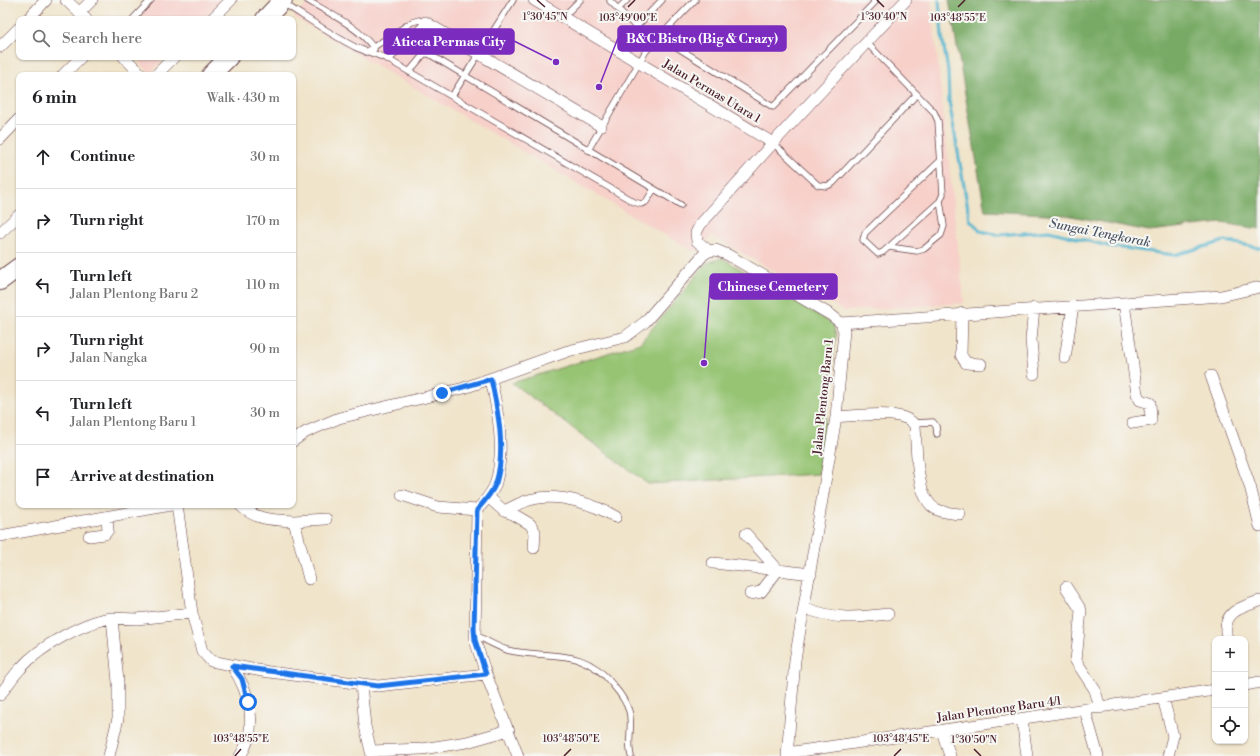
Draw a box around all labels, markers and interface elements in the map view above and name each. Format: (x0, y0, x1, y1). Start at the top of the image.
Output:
text: 1°30'45"N (522, 11, 568, 23)
text: 1°30'40"N (861, 11, 908, 23)
text: 103°49'00"E (599, 12, 657, 24)
text: 103°48'55"E (930, 12, 986, 24)
search box (16, 16, 296, 60)
callout: B&C Bistro (Big & Crazy) (618, 26, 786, 51)
icon: search (30, 27, 52, 49)
text: Search here (62, 29, 142, 48)
callout: Aticca Permas City (384, 29, 514, 54)
text: B&C Bistro (Big & Crazy) (626, 31, 778, 47)
text: Aticca Permas City (391, 34, 506, 50)
street label: Jalan Permas Utara 1 (659, 56, 764, 127)
text: 6 min (32, 87, 77, 109)
text: Walk · 430 m (207, 90, 280, 106)
icon: ahead (32, 146, 54, 168)
text: Continue (70, 147, 135, 166)
text: 30 m (250, 149, 280, 165)
icon: right (32, 210, 54, 232)
text: Turn right (70, 211, 144, 230)
text: 170 m (246, 213, 280, 229)
water label: Sungai Tengkorak (1048, 215, 1152, 251)
text: Turn left (70, 267, 132, 286)
icon: left (32, 274, 54, 296)
callout: Chinese Cemetery (710, 274, 837, 299)
text: 110 m (246, 277, 280, 293)
text: Chinese Cemetery (717, 279, 829, 295)
text: Jalan Plentong Baru 2 (70, 286, 198, 302)
text: Turn right (70, 331, 144, 350)
street label: Jalan Plentong Baru 1 (810, 337, 837, 457)
icon: right (32, 338, 54, 360)
text: 90 m (249, 341, 280, 357)
text: Jalan Nangka (70, 350, 147, 366)
route end (433, 384, 451, 402)
text: Turn left (70, 395, 132, 414)
icon: left (32, 402, 54, 424)
text: 30 m (250, 405, 280, 421)
text: Jalan Plentong Baru 1 (70, 414, 196, 430)
icon: arrive (32, 466, 54, 488)
text: Arrive at destination (70, 467, 214, 486)
map controls (1212, 636, 1248, 744)
button: + (1212, 636, 1248, 672)
button: − (1212, 672, 1248, 708)
route start (239, 693, 257, 711)
street label: Jalan Plentong Baru 4/1 (935, 693, 1063, 726)
button: locate (1212, 708, 1248, 744)
text: 103°48'55"E (213, 733, 269, 745)
text: 103°48'50"E (542, 733, 600, 745)
text: 103°48'45"E (873, 733, 929, 745)
text: 1°30'50"N (951, 734, 997, 746)

